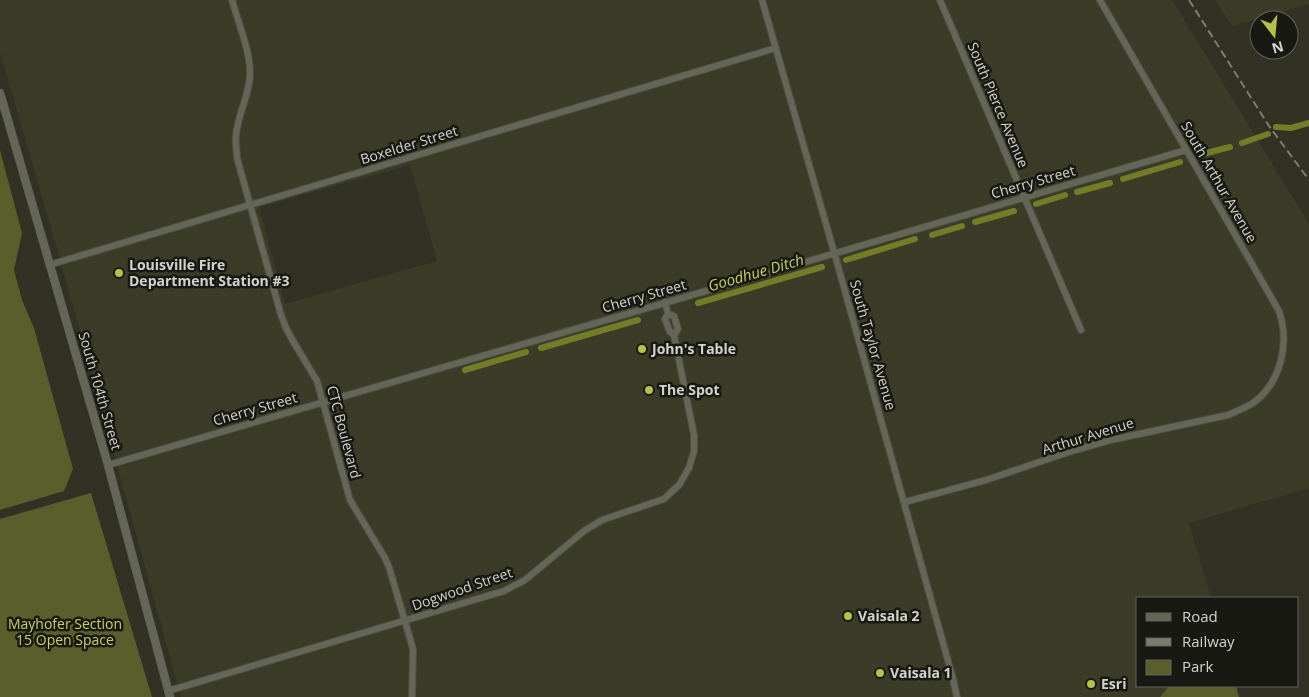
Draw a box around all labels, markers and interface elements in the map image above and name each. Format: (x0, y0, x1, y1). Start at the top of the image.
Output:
north arrow (1249, 10, 1299, 60)
text: N (1270, 37, 1286, 59)
street label: South Pierce Avenue (963, 39, 1034, 170)
street label: South Arthur Avenue (1177, 118, 1262, 246)
street label: Boxelder Street (358, 121, 460, 168)
street label: Cherry Street (989, 160, 1077, 203)
water label: Goodhue Ditch (706, 249, 806, 295)
place label: Louisville Fire Department Station #3 (129, 255, 289, 290)
marker: Louisville Fire Department Station #3 (113, 267, 125, 279)
street label: Cherry Street (600, 274, 688, 317)
street label: South Taylor Avenue (846, 278, 901, 412)
street label: South 104th Street (75, 329, 126, 452)
place label: John's Table (650, 339, 736, 358)
marker: John's Table (636, 343, 648, 355)
place label: The Spot (659, 380, 720, 399)
street label: CTC Boulevard (323, 383, 366, 480)
marker: The Spot (643, 384, 655, 396)
street label: Cherry Street (211, 387, 299, 430)
street label: Arthur Avenue (1040, 413, 1136, 458)
street label: Dogwood Street (409, 562, 515, 615)
legend (1136, 597, 1299, 687)
place label: Vaisala 2 (858, 606, 920, 625)
text: Road (1182, 606, 1218, 626)
marker: Vaisala 2 (842, 610, 854, 622)
park label: Mayhofer Section 15 Open Space (8, 614, 122, 649)
text: Railway (1182, 631, 1235, 651)
text: Park (1182, 656, 1213, 676)
place label: Vaisala 1 (890, 663, 952, 682)
marker: Vaisala 1 (874, 667, 886, 679)
place label: Esri (1101, 674, 1126, 693)
marker: Esri (1085, 678, 1097, 690)

